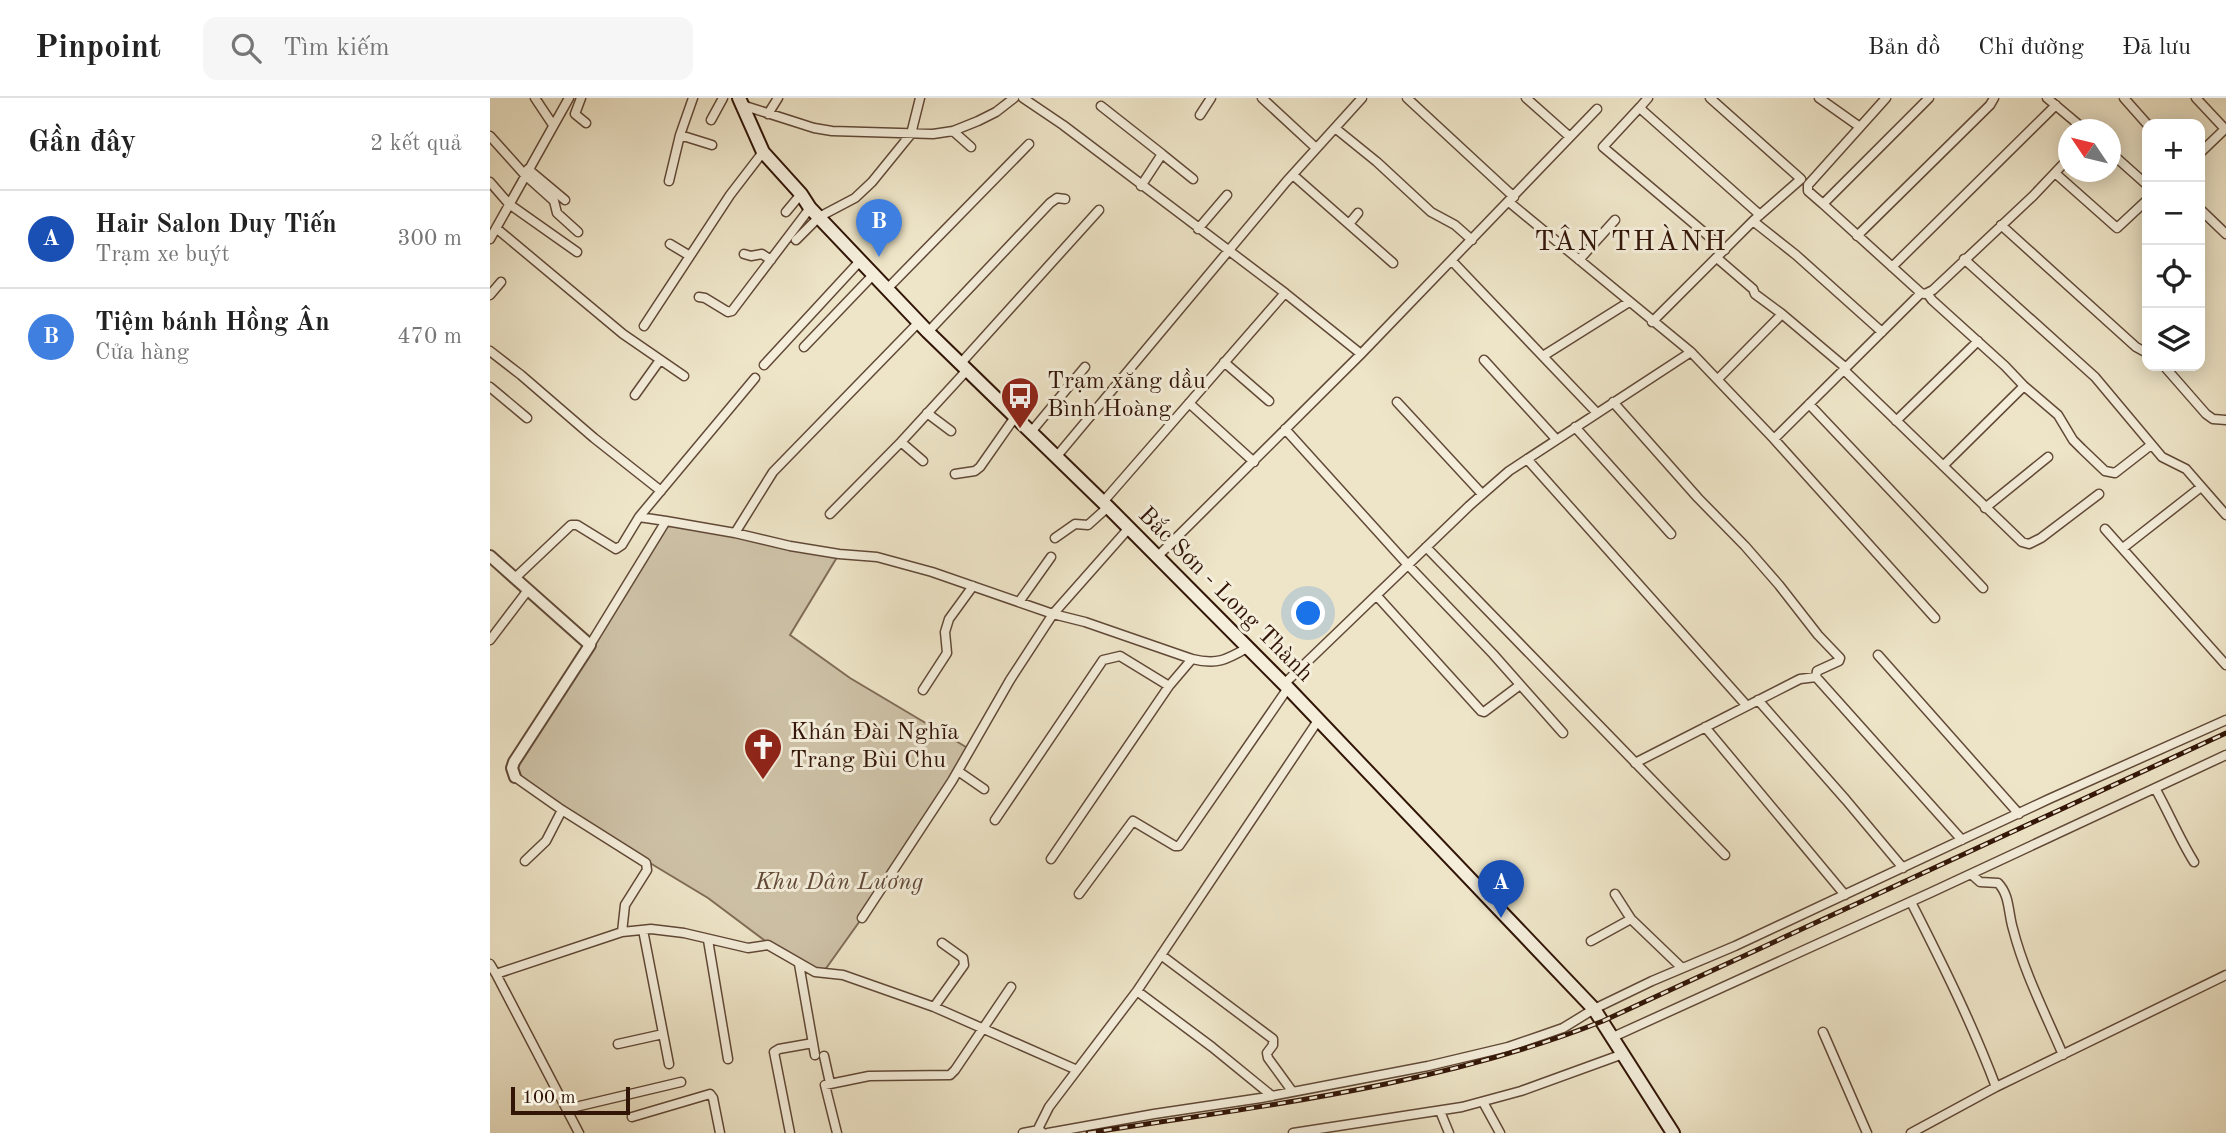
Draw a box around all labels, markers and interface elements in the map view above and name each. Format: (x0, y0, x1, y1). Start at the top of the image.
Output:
search box (203, 17, 693, 80)
icon: search (227, 29, 265, 67)
text: Pinpoint (35, 32, 161, 65)
text: Tìm kiếm (283, 35, 390, 61)
text: Bản đồ (1868, 36, 1940, 60)
text: Chỉ đường (1978, 36, 2084, 60)
text: Đã lưu (2122, 36, 2191, 60)
north arrow (2058, 119, 2121, 182)
map controls (2142, 119, 2205, 371)
button: + (2142, 119, 2205, 182)
text: Gần đây (28, 128, 136, 158)
text: 2 kết quả (370, 132, 462, 155)
button: − (2142, 182, 2205, 245)
pin: B (856, 199, 902, 257)
text: Hair Salon Duy Tiến (95, 212, 337, 238)
district label: TÂN THÀNH (1534, 224, 1728, 257)
text: A (42, 227, 60, 250)
text: 300 m (397, 227, 462, 250)
text: Trạm xe buýt (95, 243, 230, 266)
button: locate (2142, 245, 2205, 308)
button: layers (2142, 308, 2205, 371)
text: Tiệm bánh Hồng Ân (95, 310, 330, 336)
text: B (43, 325, 59, 348)
text: 470 m (397, 325, 462, 348)
text: Cửa hàng (95, 341, 189, 364)
place label: Trạm xăng dầu Bình Hoàng (1047, 368, 1206, 422)
bus stop icon: Trạm xăng dầu Bình Hoàng (999, 375, 1041, 430)
street label: Bắc Sơn - Long Thành (1133, 502, 1318, 687)
your location (1291, 596, 1325, 630)
place label: Khán Đài Nghĩa Trang Bùi Chu (790, 721, 959, 773)
church icon: Khán Đài Nghĩa Trang Bùi Chu (742, 726, 784, 781)
pin: A (1478, 860, 1524, 918)
park label: Khu Dân Lương (754, 871, 924, 895)
scale bar (511, 1084, 630, 1116)
text: 100 m (522, 1089, 575, 1108)

